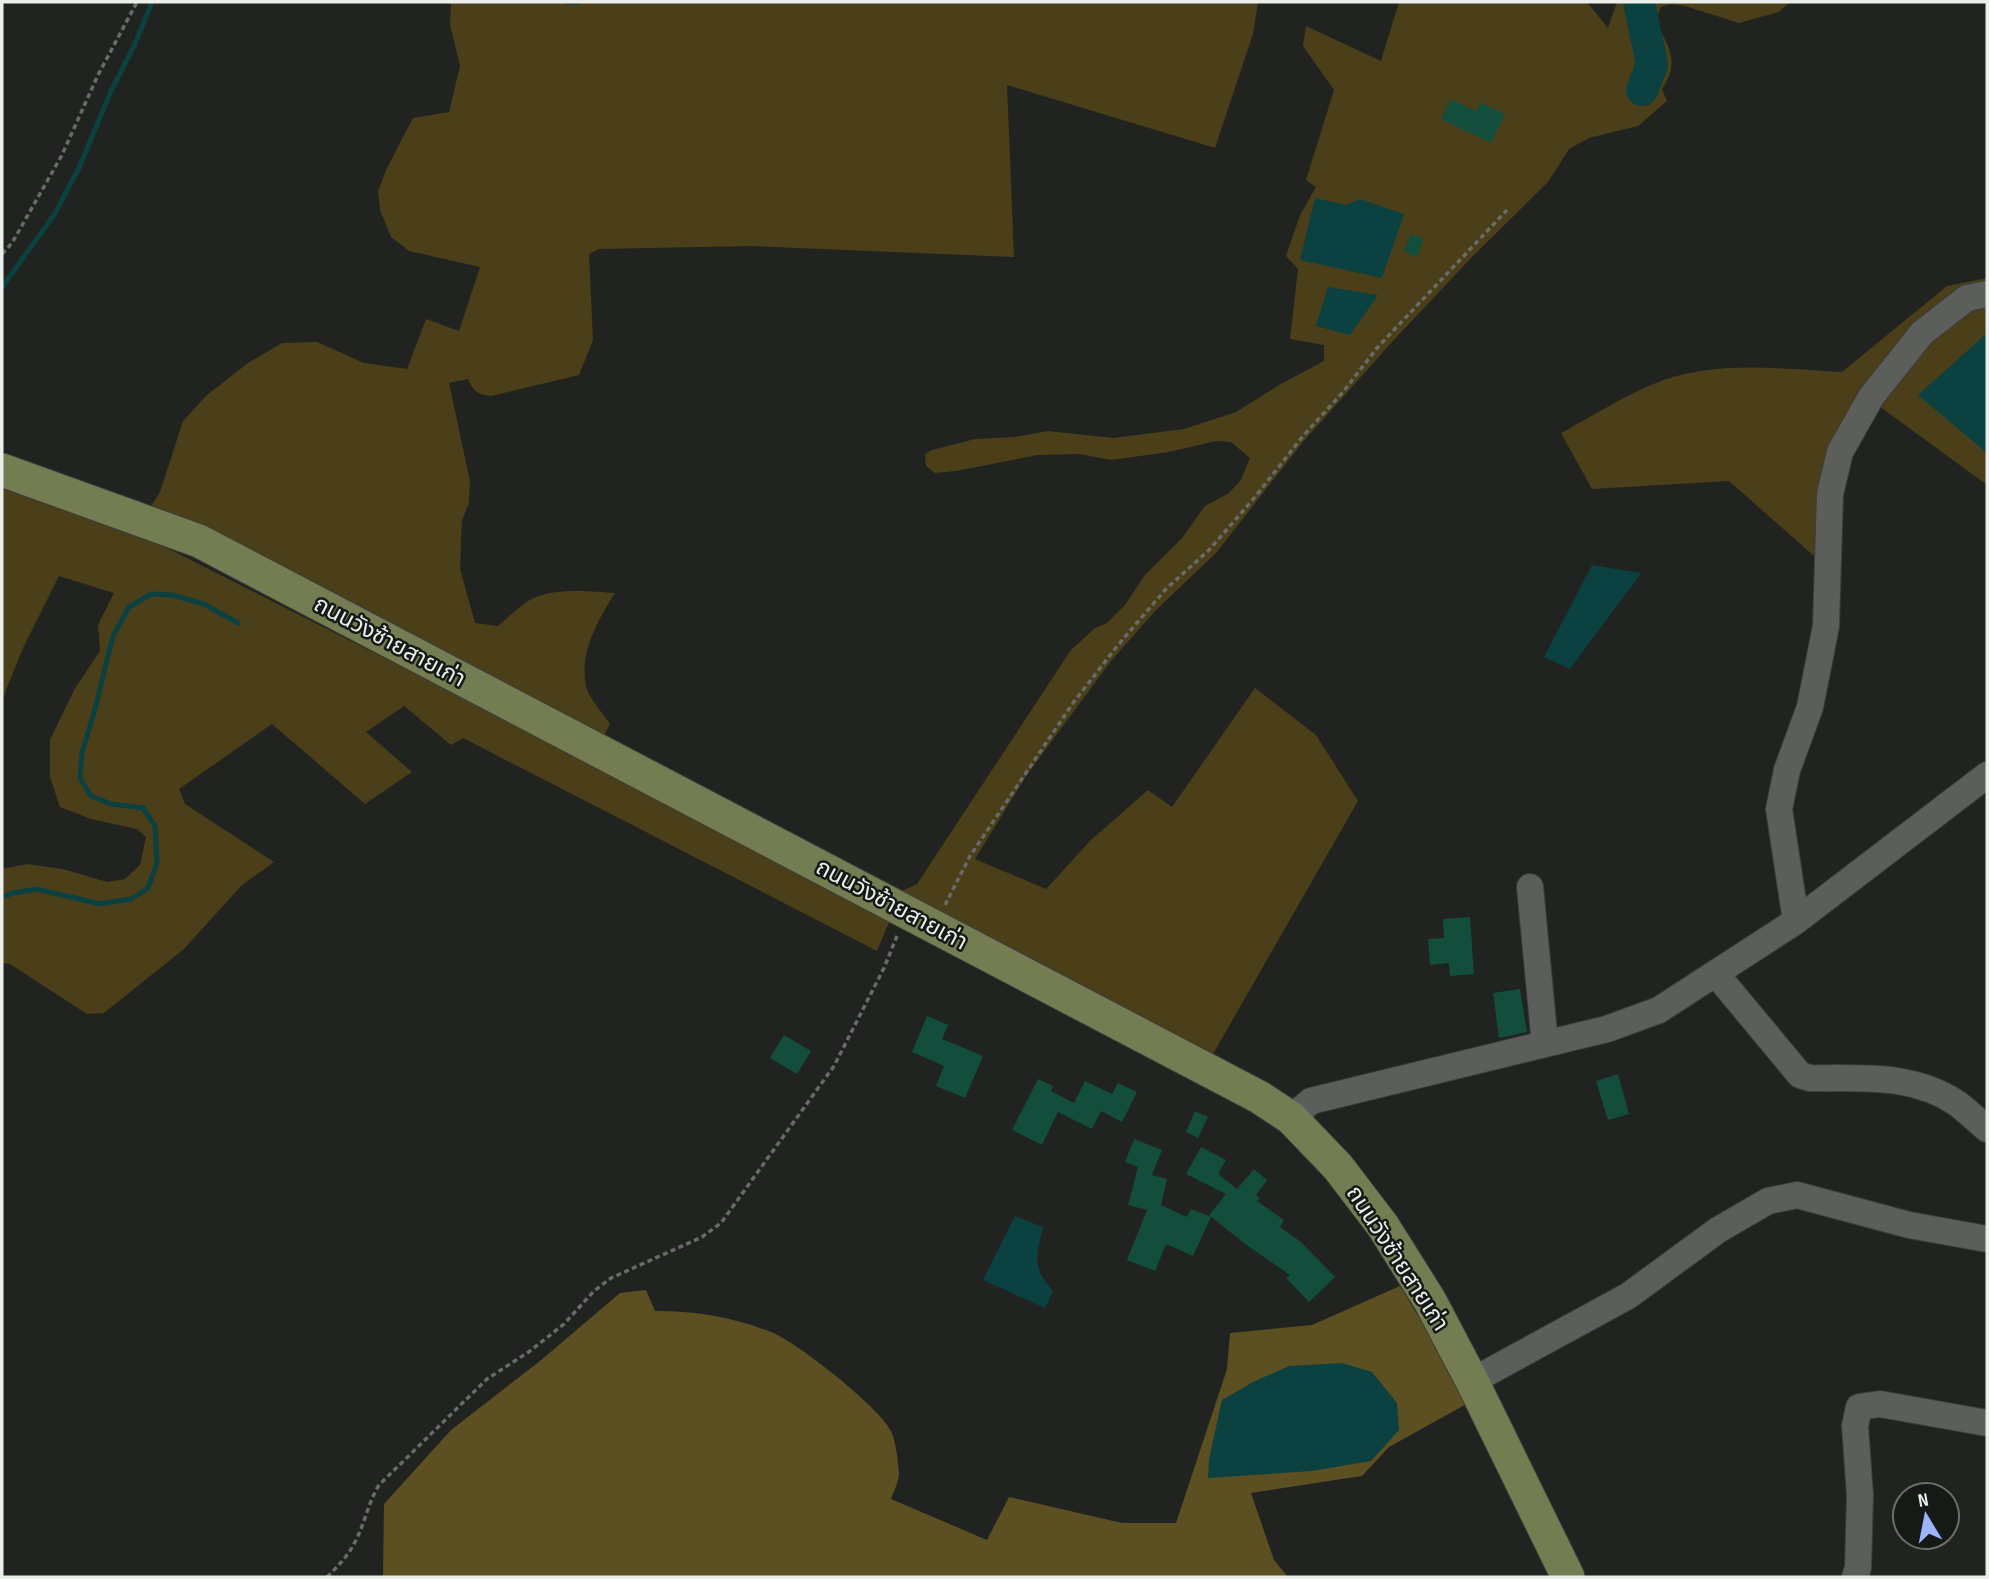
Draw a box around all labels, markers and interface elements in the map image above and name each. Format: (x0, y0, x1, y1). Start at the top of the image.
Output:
street label: ถนนวังซ้ายสายเก่า (309, 590, 470, 694)
street label: ถนนวังซ้ายสายเก่า (811, 853, 972, 957)
street label: ถนนวังซ้ายสายเก่า (1340, 1181, 1455, 1336)
north arrow (1891, 1481, 1961, 1551)
text: N (1916, 1489, 1930, 1513)

